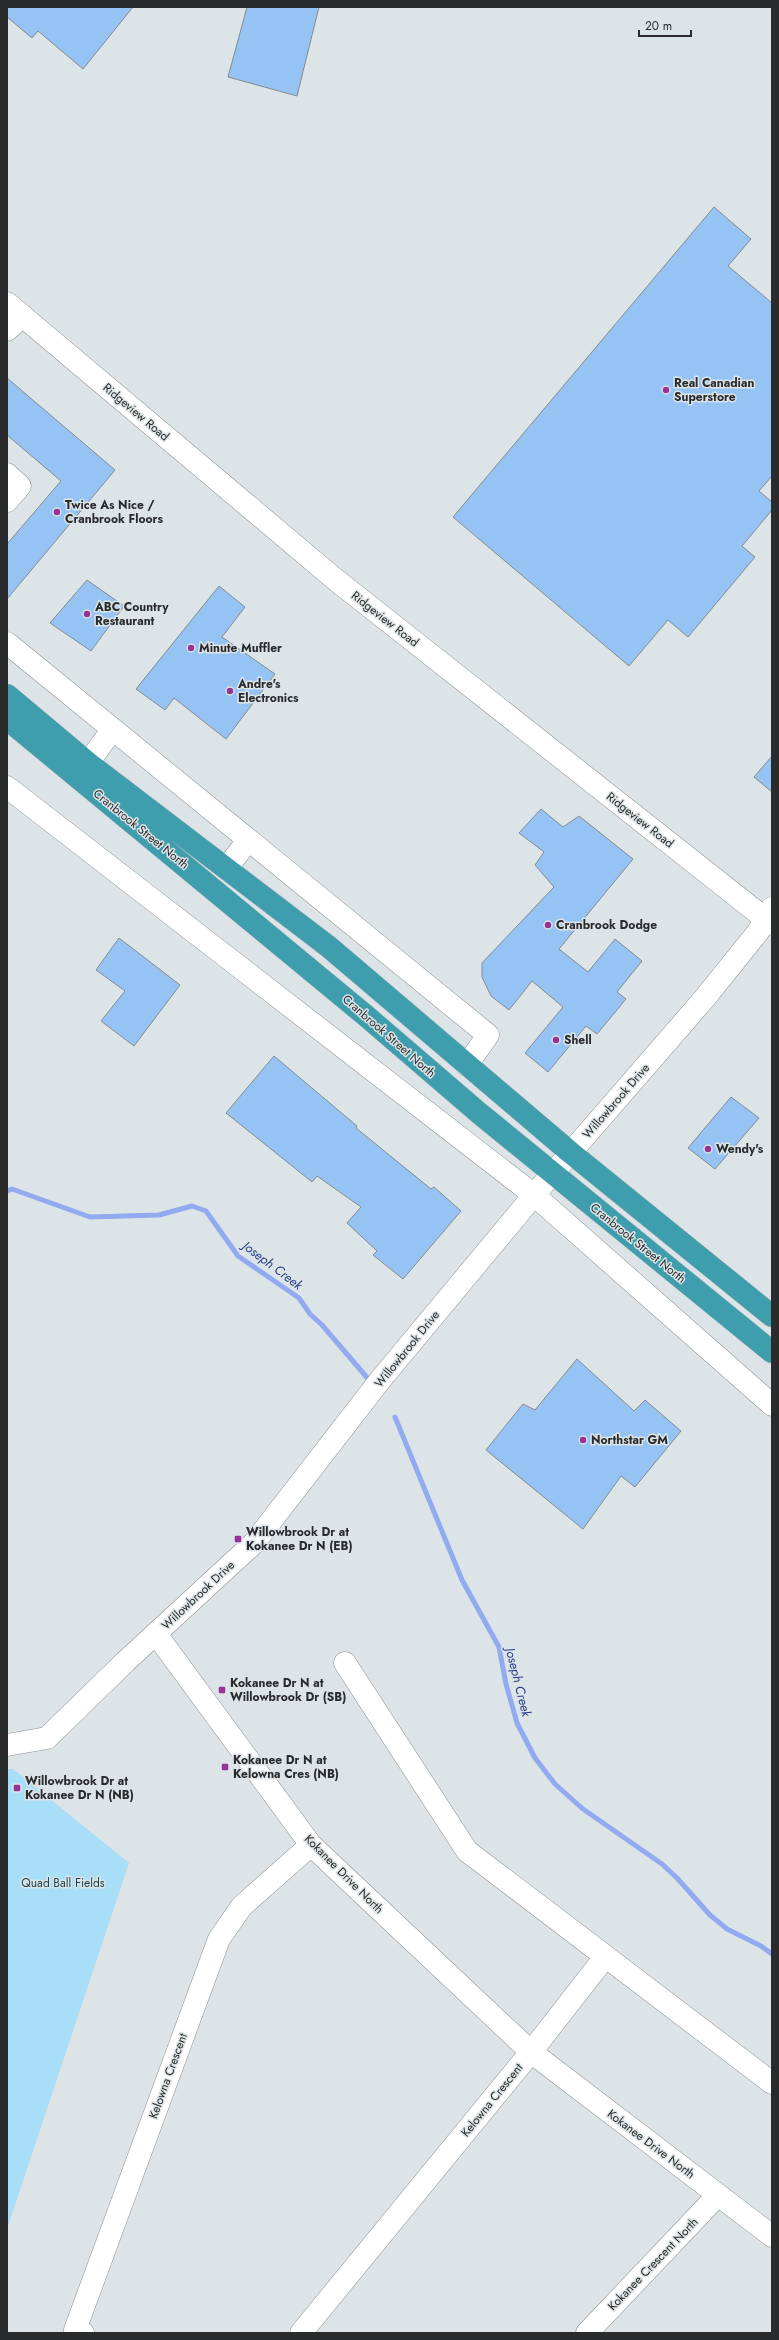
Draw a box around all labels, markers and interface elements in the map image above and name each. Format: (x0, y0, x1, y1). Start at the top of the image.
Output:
scale bar (639, 12, 691, 38)
text: 20 m (645, 17, 672, 35)
place label: Real Canadian Superstore (674, 374, 754, 406)
street label: Ridgeview Road (99, 379, 173, 445)
marker: Real Canadian Superstore (661, 385, 671, 395)
place label: Twice As Nice / Cranbrook Floors (65, 496, 164, 528)
marker: Twice As Nice / Cranbrook Floors (52, 507, 62, 517)
street label: Ridgeview Road (347, 587, 423, 651)
place label: ABC Country Restaurant (94, 598, 169, 630)
marker: ABC Country Restaurant (82, 609, 92, 619)
place label: Minute Muffler (199, 639, 282, 657)
marker: Minute Muffler (186, 643, 196, 653)
place label: Andre's Electronics (237, 675, 299, 707)
marker: Andre's Electronics (225, 686, 235, 696)
street label: Cranbrook Street North (89, 785, 193, 873)
street label: Ridgeview Road (602, 788, 678, 852)
place label: Cranbrook Dodge (556, 916, 657, 934)
marker: Cranbrook Dodge (543, 920, 553, 930)
street label: Cranbrook Street North (338, 990, 440, 1082)
place label: Shell (564, 1031, 592, 1049)
marker: Shell (551, 1035, 561, 1045)
street label: Willowbrook Drive (578, 1059, 654, 1143)
place label: Wendy's (716, 1140, 764, 1158)
marker: Wendy's (703, 1144, 713, 1154)
street label: Cranbrook Street North (586, 1199, 690, 1287)
water label: Joseph Creek (236, 1235, 307, 1294)
street label: Willowbrook Drive (370, 1307, 444, 1391)
place label: Northstar GM (591, 1431, 668, 1449)
marker: Northstar GM (578, 1435, 588, 1445)
place label: Willowbrook Dr at Kokanee Dr N (EB) (246, 1523, 353, 1555)
marker: Willowbrook Dr at Kokanee Dr N (EB) (233, 1534, 243, 1544)
street label: Willowbrook Drive (157, 1556, 239, 1634)
water label: Joseph Creek (500, 1643, 536, 1719)
place label: Kokanee Dr N at Willowbrook Dr (SB) (230, 1674, 346, 1706)
marker: Kokanee Dr N at Willowbrook Dr (SB) (217, 1685, 227, 1695)
place label: Kokanee Dr N at Kelowna Cres (NB) (233, 1751, 339, 1783)
marker: Kokanee Dr N at Kelowna Cres (NB) (220, 1762, 230, 1772)
place label: Willowbrook Dr at Kokanee Dr N (NB) (25, 1772, 134, 1804)
marker: Willowbrook Dr at Kokanee Dr N (NB) (12, 1783, 22, 1793)
street label: Kokanee Drive North (300, 1830, 388, 1918)
park label: Quad Ball Fields (21, 1874, 105, 1892)
street label: Kelowna Crescent (144, 2031, 192, 2121)
street label: Kelowna Crescent (457, 2059, 527, 2141)
street label: Kokanee Drive North (603, 2105, 699, 2183)
street label: Kokanee Crescent North (604, 2213, 702, 2315)

